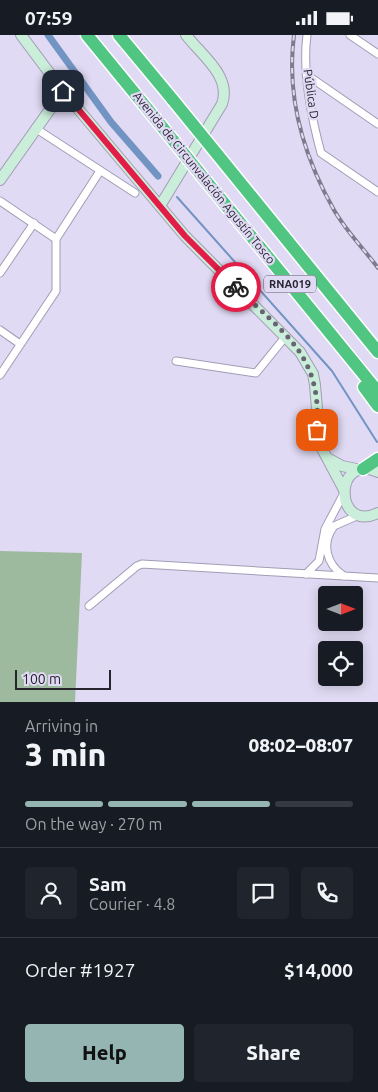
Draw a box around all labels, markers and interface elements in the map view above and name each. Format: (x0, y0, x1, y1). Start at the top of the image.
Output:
text: 07:59 (25, 7, 73, 29)
street label: Pública D (302, 68, 321, 120)
pin (42, 70, 84, 112)
icon: home (49, 77, 77, 105)
street label: Avenida de Circunvalación Agustín Tosco (131, 89, 278, 266)
courier (211, 262, 261, 312)
icon: bike (222, 273, 250, 301)
road number: RNA019 (264, 275, 316, 293)
pin (296, 409, 338, 451)
icon: bag (303, 416, 331, 444)
north arrow (318, 586, 362, 631)
map controls (318, 586, 363, 686)
button: locate (318, 641, 363, 686)
scale bar (15, 667, 111, 690)
text: 100 m (22, 671, 61, 687)
text: Arriving in (25, 717, 98, 735)
text: 08:02–08:07 (248, 734, 353, 756)
text: 3 min (25, 736, 106, 772)
text: On the way · 270 m (25, 815, 162, 833)
button: person (25, 867, 77, 919)
button: chat (237, 867, 289, 919)
button: phone (301, 867, 353, 919)
text: Sam (89, 873, 127, 895)
text: Courier · 4.8 (89, 895, 175, 913)
text: Order #1927 (25, 959, 135, 981)
text: $14,000 (284, 959, 353, 981)
button: Help (25, 1024, 184, 1082)
button: Share (194, 1024, 353, 1082)

